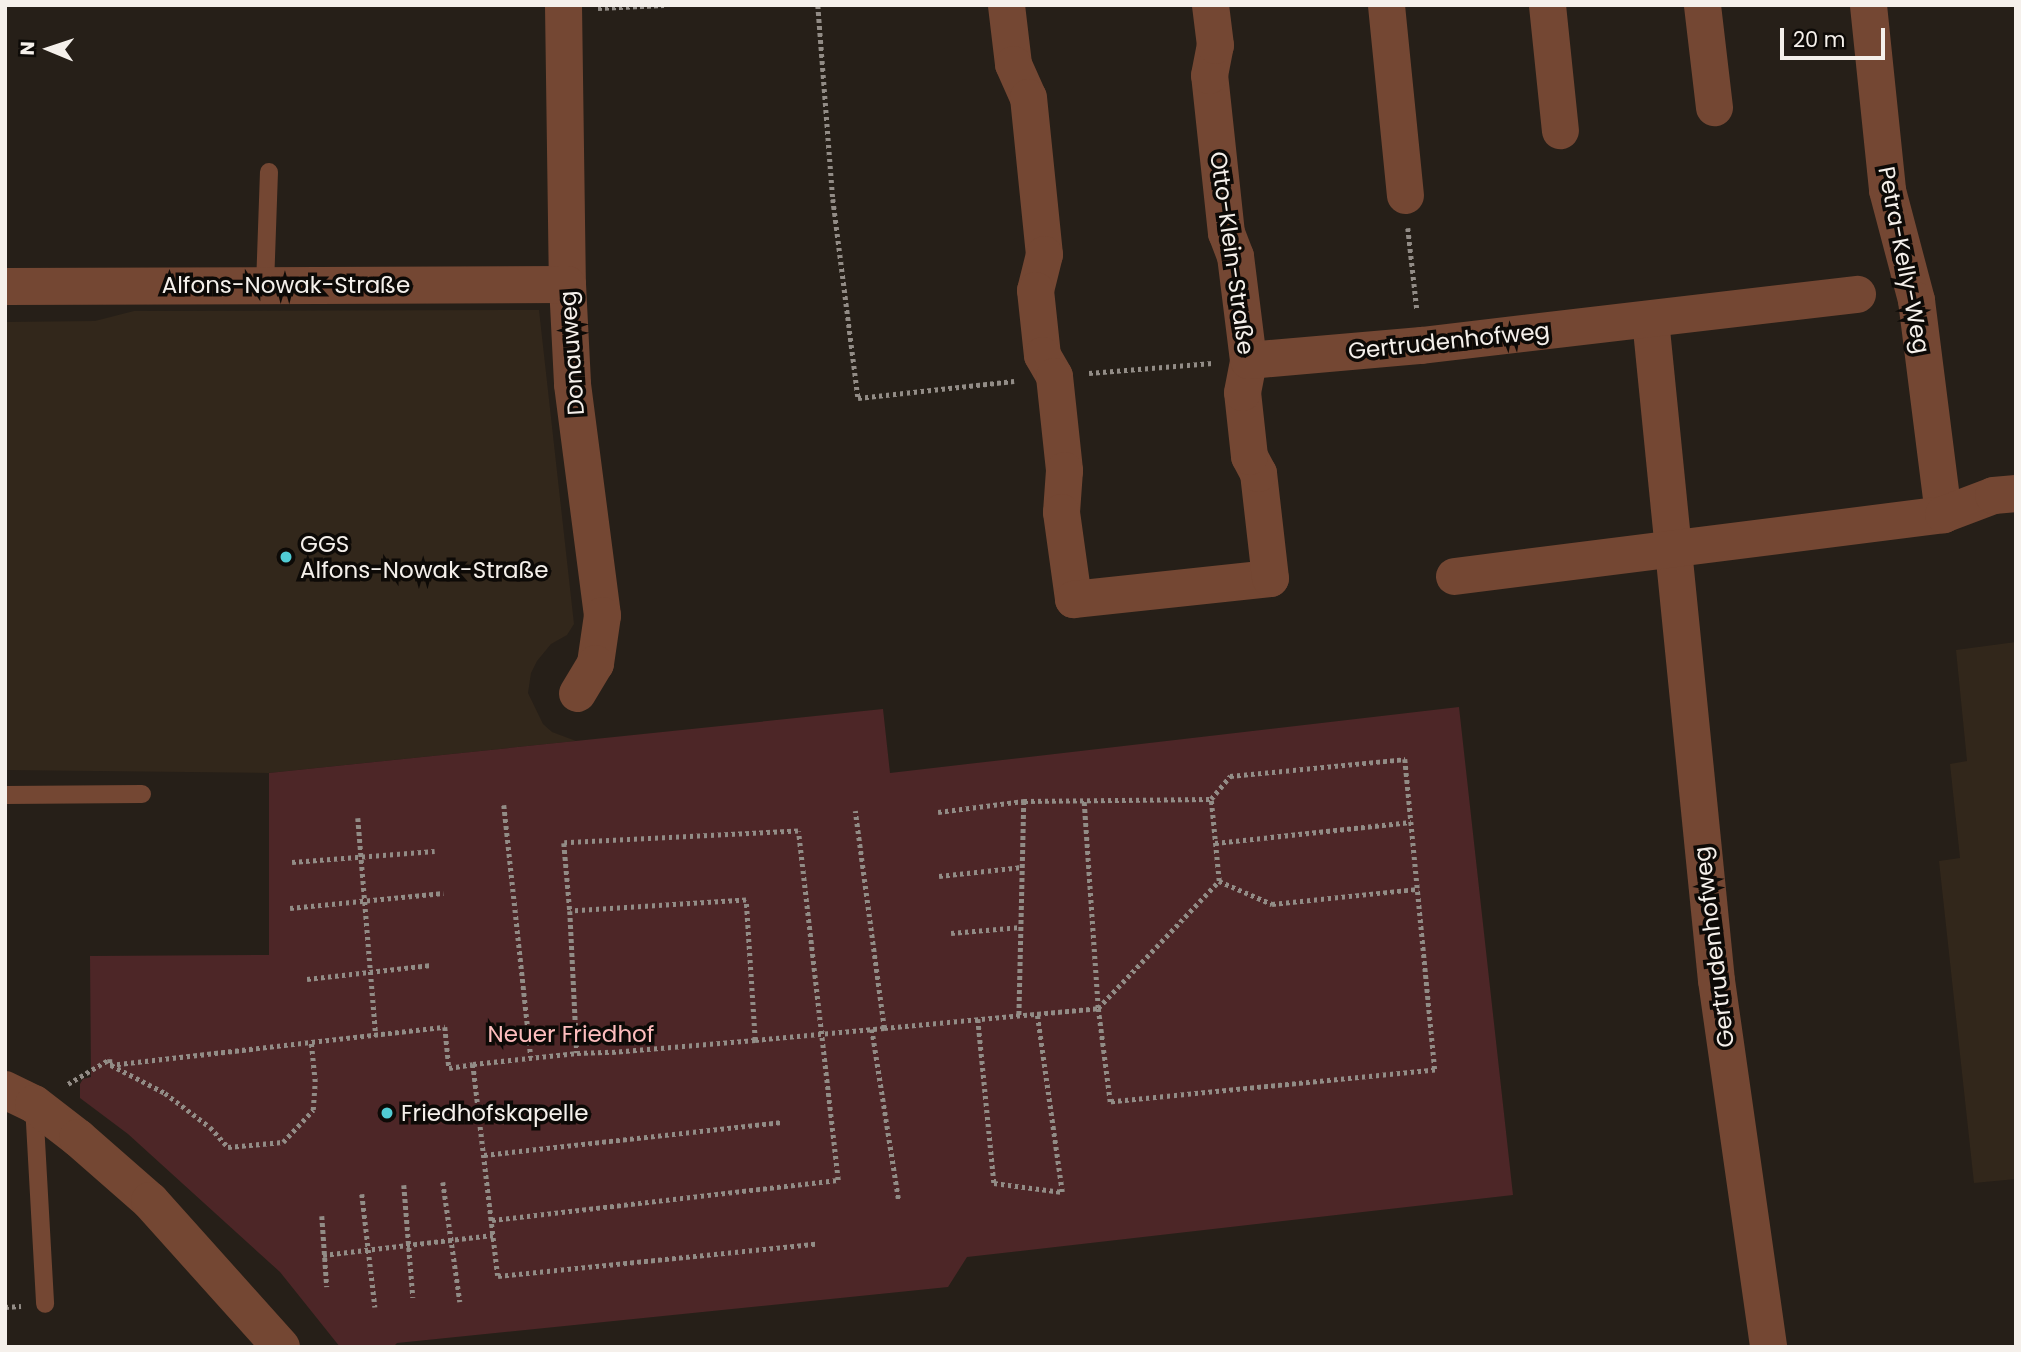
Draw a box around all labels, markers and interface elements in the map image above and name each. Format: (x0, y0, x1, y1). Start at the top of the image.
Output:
north arrow (14, 14, 84, 84)
scale bar (1783, 14, 1888, 58)
text: 20 m (1793, 25, 1846, 54)
text: N (14, 41, 41, 56)
street label: Otto-Klein-Straße (1204, 150, 1260, 356)
street label: Petra-Kelly-Weg (1872, 164, 1936, 356)
street label: Alfons-Nowak-Straße (162, 271, 410, 299)
street label: Donauweg (554, 290, 590, 416)
street label: Gertrudenhofweg (1347, 317, 1551, 365)
place label: GGS Alfons-Nowak-Straße (300, 530, 549, 584)
marker: GGS Alfons-Nowak-Straße (278, 549, 294, 565)
street label: Gertrudenhofweg (1688, 845, 1740, 1049)
park label: Neuer Friedhof (488, 1020, 654, 1048)
place label: Friedhofskapelle (401, 1099, 588, 1127)
marker: Friedhofskapelle (379, 1105, 395, 1121)

